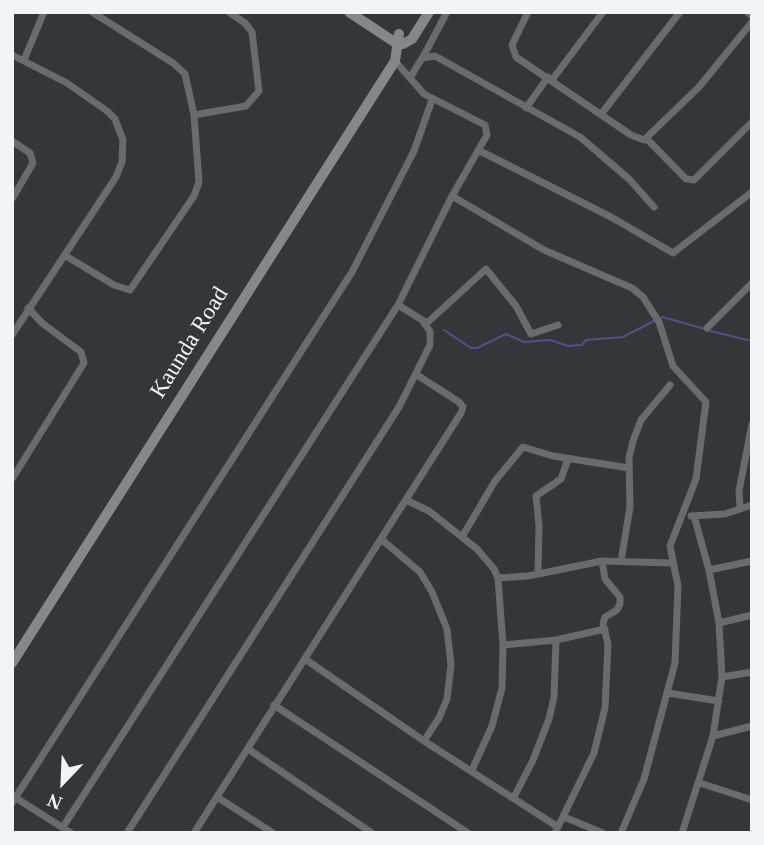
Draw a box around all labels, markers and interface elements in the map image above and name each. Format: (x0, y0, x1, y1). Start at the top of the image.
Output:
street label: Kaunda Road (145, 282, 235, 404)
north arrow (28, 747, 98, 817)
text: N (44, 789, 65, 814)

